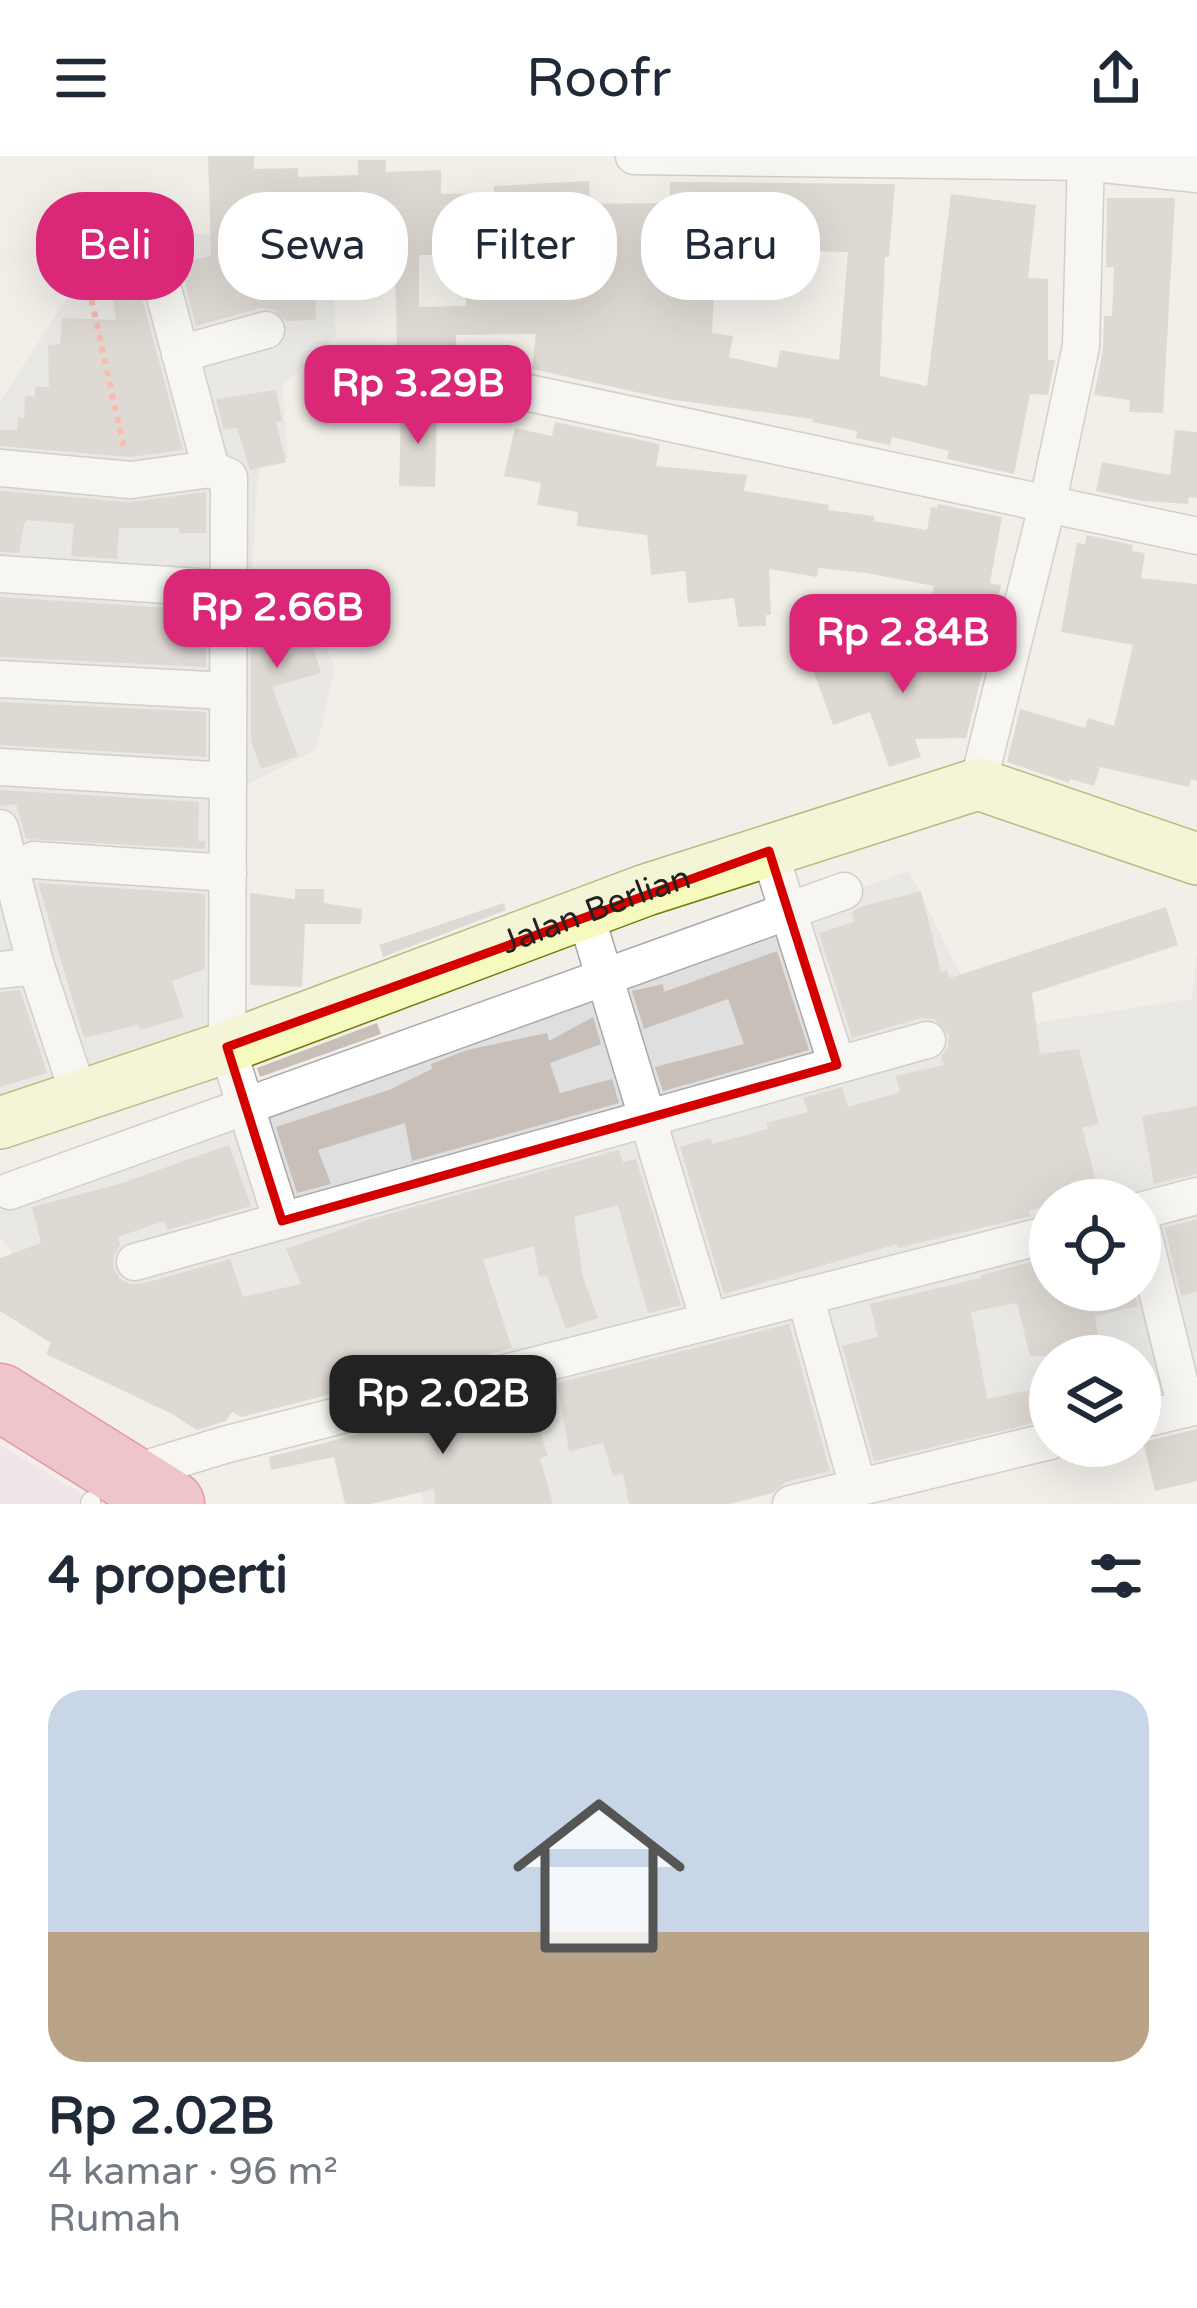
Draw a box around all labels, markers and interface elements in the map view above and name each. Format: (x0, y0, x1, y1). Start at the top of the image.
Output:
icon: menu (48, 45, 114, 111)
icon: share (1083, 45, 1149, 111)
text: Roofr (526, 46, 671, 111)
chip: Beli (36, 192, 194, 300)
chip: Sewa (218, 192, 408, 300)
chip: Filter (432, 192, 617, 300)
chip: Baru (641, 192, 820, 300)
pin: Rp 3.29B (294, 345, 542, 447)
text: Rp 3.29B (331, 360, 505, 407)
pin: Rp 2.66B (153, 569, 401, 671)
text: Rp 2.66B (190, 584, 364, 631)
pin: Rp 2.84B (779, 594, 1027, 696)
text: Rp 2.84B (817, 609, 989, 656)
street label: Jalan Berlian (496, 858, 695, 962)
map controls (1029, 1179, 1161, 1467)
button: locate (1029, 1179, 1161, 1311)
button: layers (1029, 1335, 1161, 1467)
pin: Rp 2.02B (319, 1355, 567, 1457)
text: Rp 2.02B (356, 1370, 530, 1417)
icon: filters (1083, 1543, 1149, 1609)
text: 4 properti (48, 1545, 288, 1607)
icon: home (491, 1768, 707, 1984)
text: Rp 2.02B (48, 2086, 274, 2148)
text: 4 kamar · 96 m² (48, 2148, 338, 2195)
text: Rumah (48, 2195, 181, 2242)

